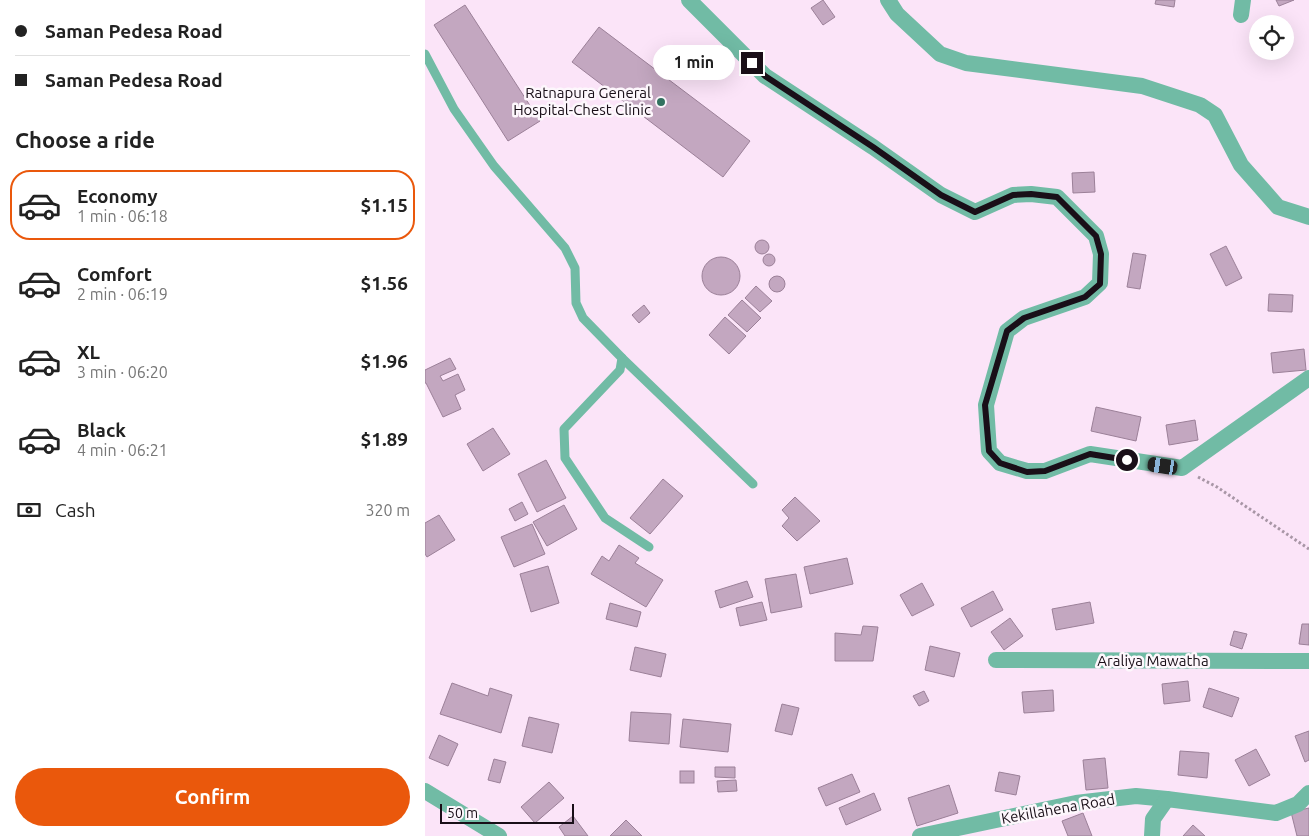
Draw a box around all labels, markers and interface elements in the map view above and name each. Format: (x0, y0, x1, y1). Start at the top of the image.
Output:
map controls (1249, 15, 1294, 60)
button: locate (1249, 15, 1294, 60)
text: Saman Pedesa Road (45, 20, 223, 42)
callout: 1 min (652, 46, 735, 80)
route end (741, 52, 763, 74)
text: 1 min (674, 53, 714, 71)
text: Saman Pedesa Road (45, 69, 223, 91)
place label: Ratnapura General Hospital-Chest Clinic (513, 84, 651, 118)
marker: Ratnapura General Hospital-Chest Clinic (655, 96, 667, 108)
text: Choose a ride (15, 127, 155, 152)
icon: car (17, 183, 62, 228)
text: Economy (77, 185, 158, 207)
text: $1.15 (360, 194, 408, 216)
text: 1 min · 06:18 (77, 207, 168, 225)
icon: car (17, 261, 62, 306)
text: Comfort (77, 263, 152, 285)
text: $1.56 (360, 272, 408, 294)
text: 2 min · 06:19 (77, 285, 168, 303)
icon: car (17, 339, 62, 384)
text: XL (77, 341, 100, 363)
text: $1.96 (360, 350, 408, 372)
text: 3 min · 06:20 (77, 363, 168, 381)
icon: car (17, 417, 62, 462)
text: Black (77, 419, 126, 441)
text: $1.89 (360, 428, 408, 450)
text: 4 min · 06:21 (77, 441, 168, 459)
route start (1116, 449, 1138, 471)
car (1147, 456, 1178, 476)
icon: cash (15, 496, 43, 524)
text: Cash (55, 499, 96, 521)
text: 320 m (365, 501, 410, 519)
street label: Araliya Mawatha (1097, 652, 1209, 669)
button: Confirm (15, 768, 410, 826)
street label: Kekillahena Road (1000, 790, 1116, 827)
scale bar (440, 801, 574, 824)
text: 50 m (447, 805, 478, 821)

